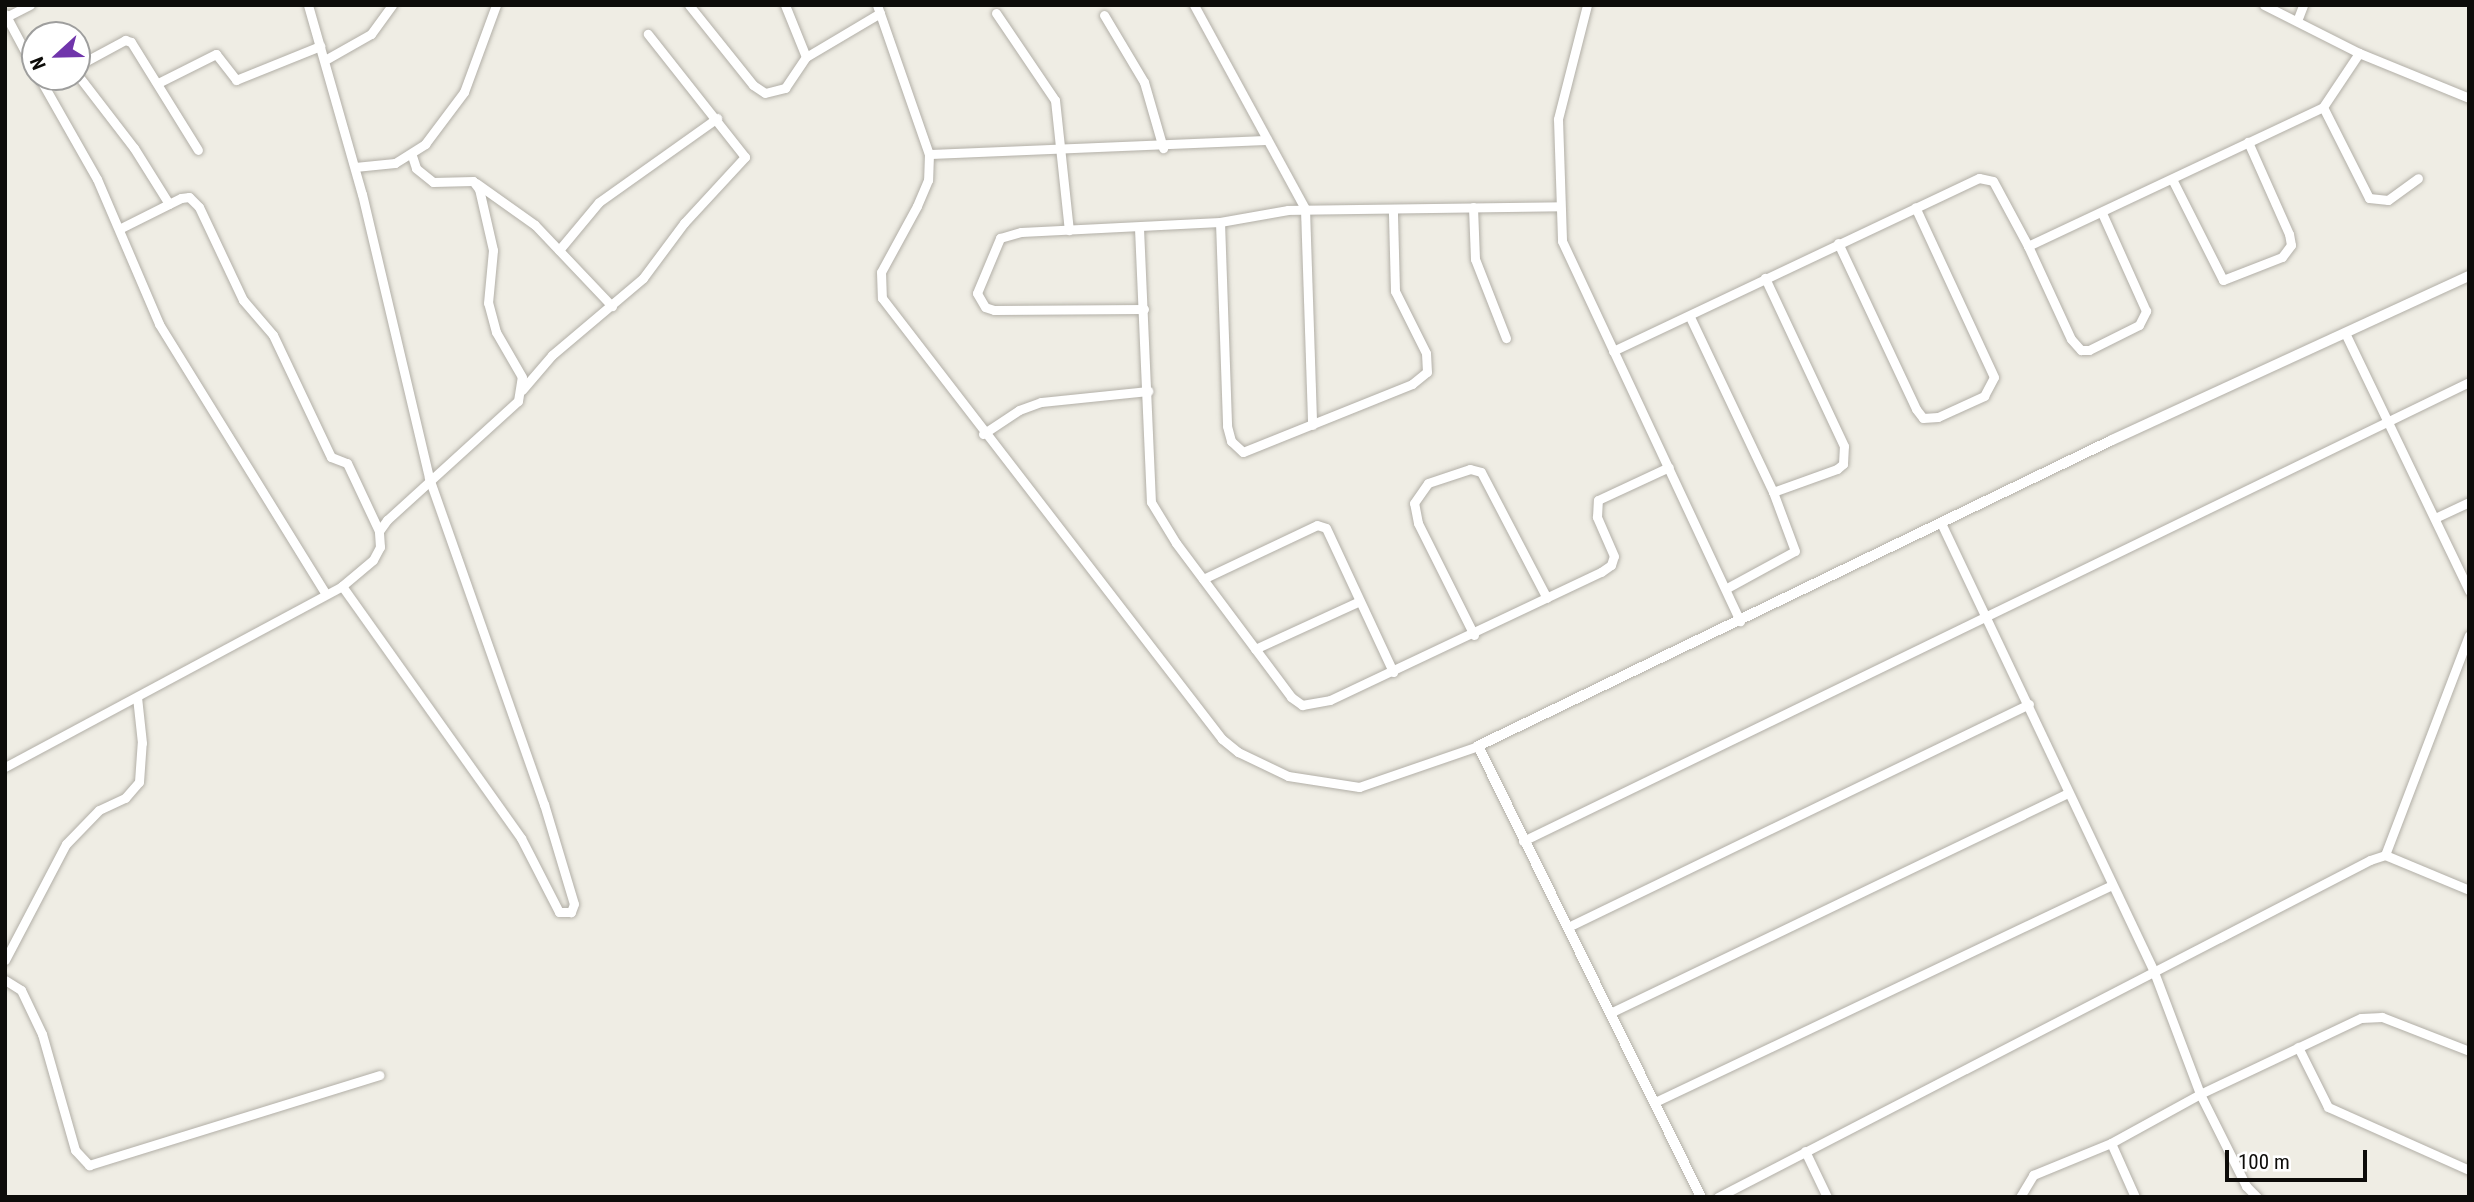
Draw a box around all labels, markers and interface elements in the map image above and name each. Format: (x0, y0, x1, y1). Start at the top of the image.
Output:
north arrow (21, 21, 91, 91)
text: N (25, 54, 51, 73)
scale bar (2229, 1136, 2371, 1180)
text: 100 m (2238, 1150, 2290, 1174)

